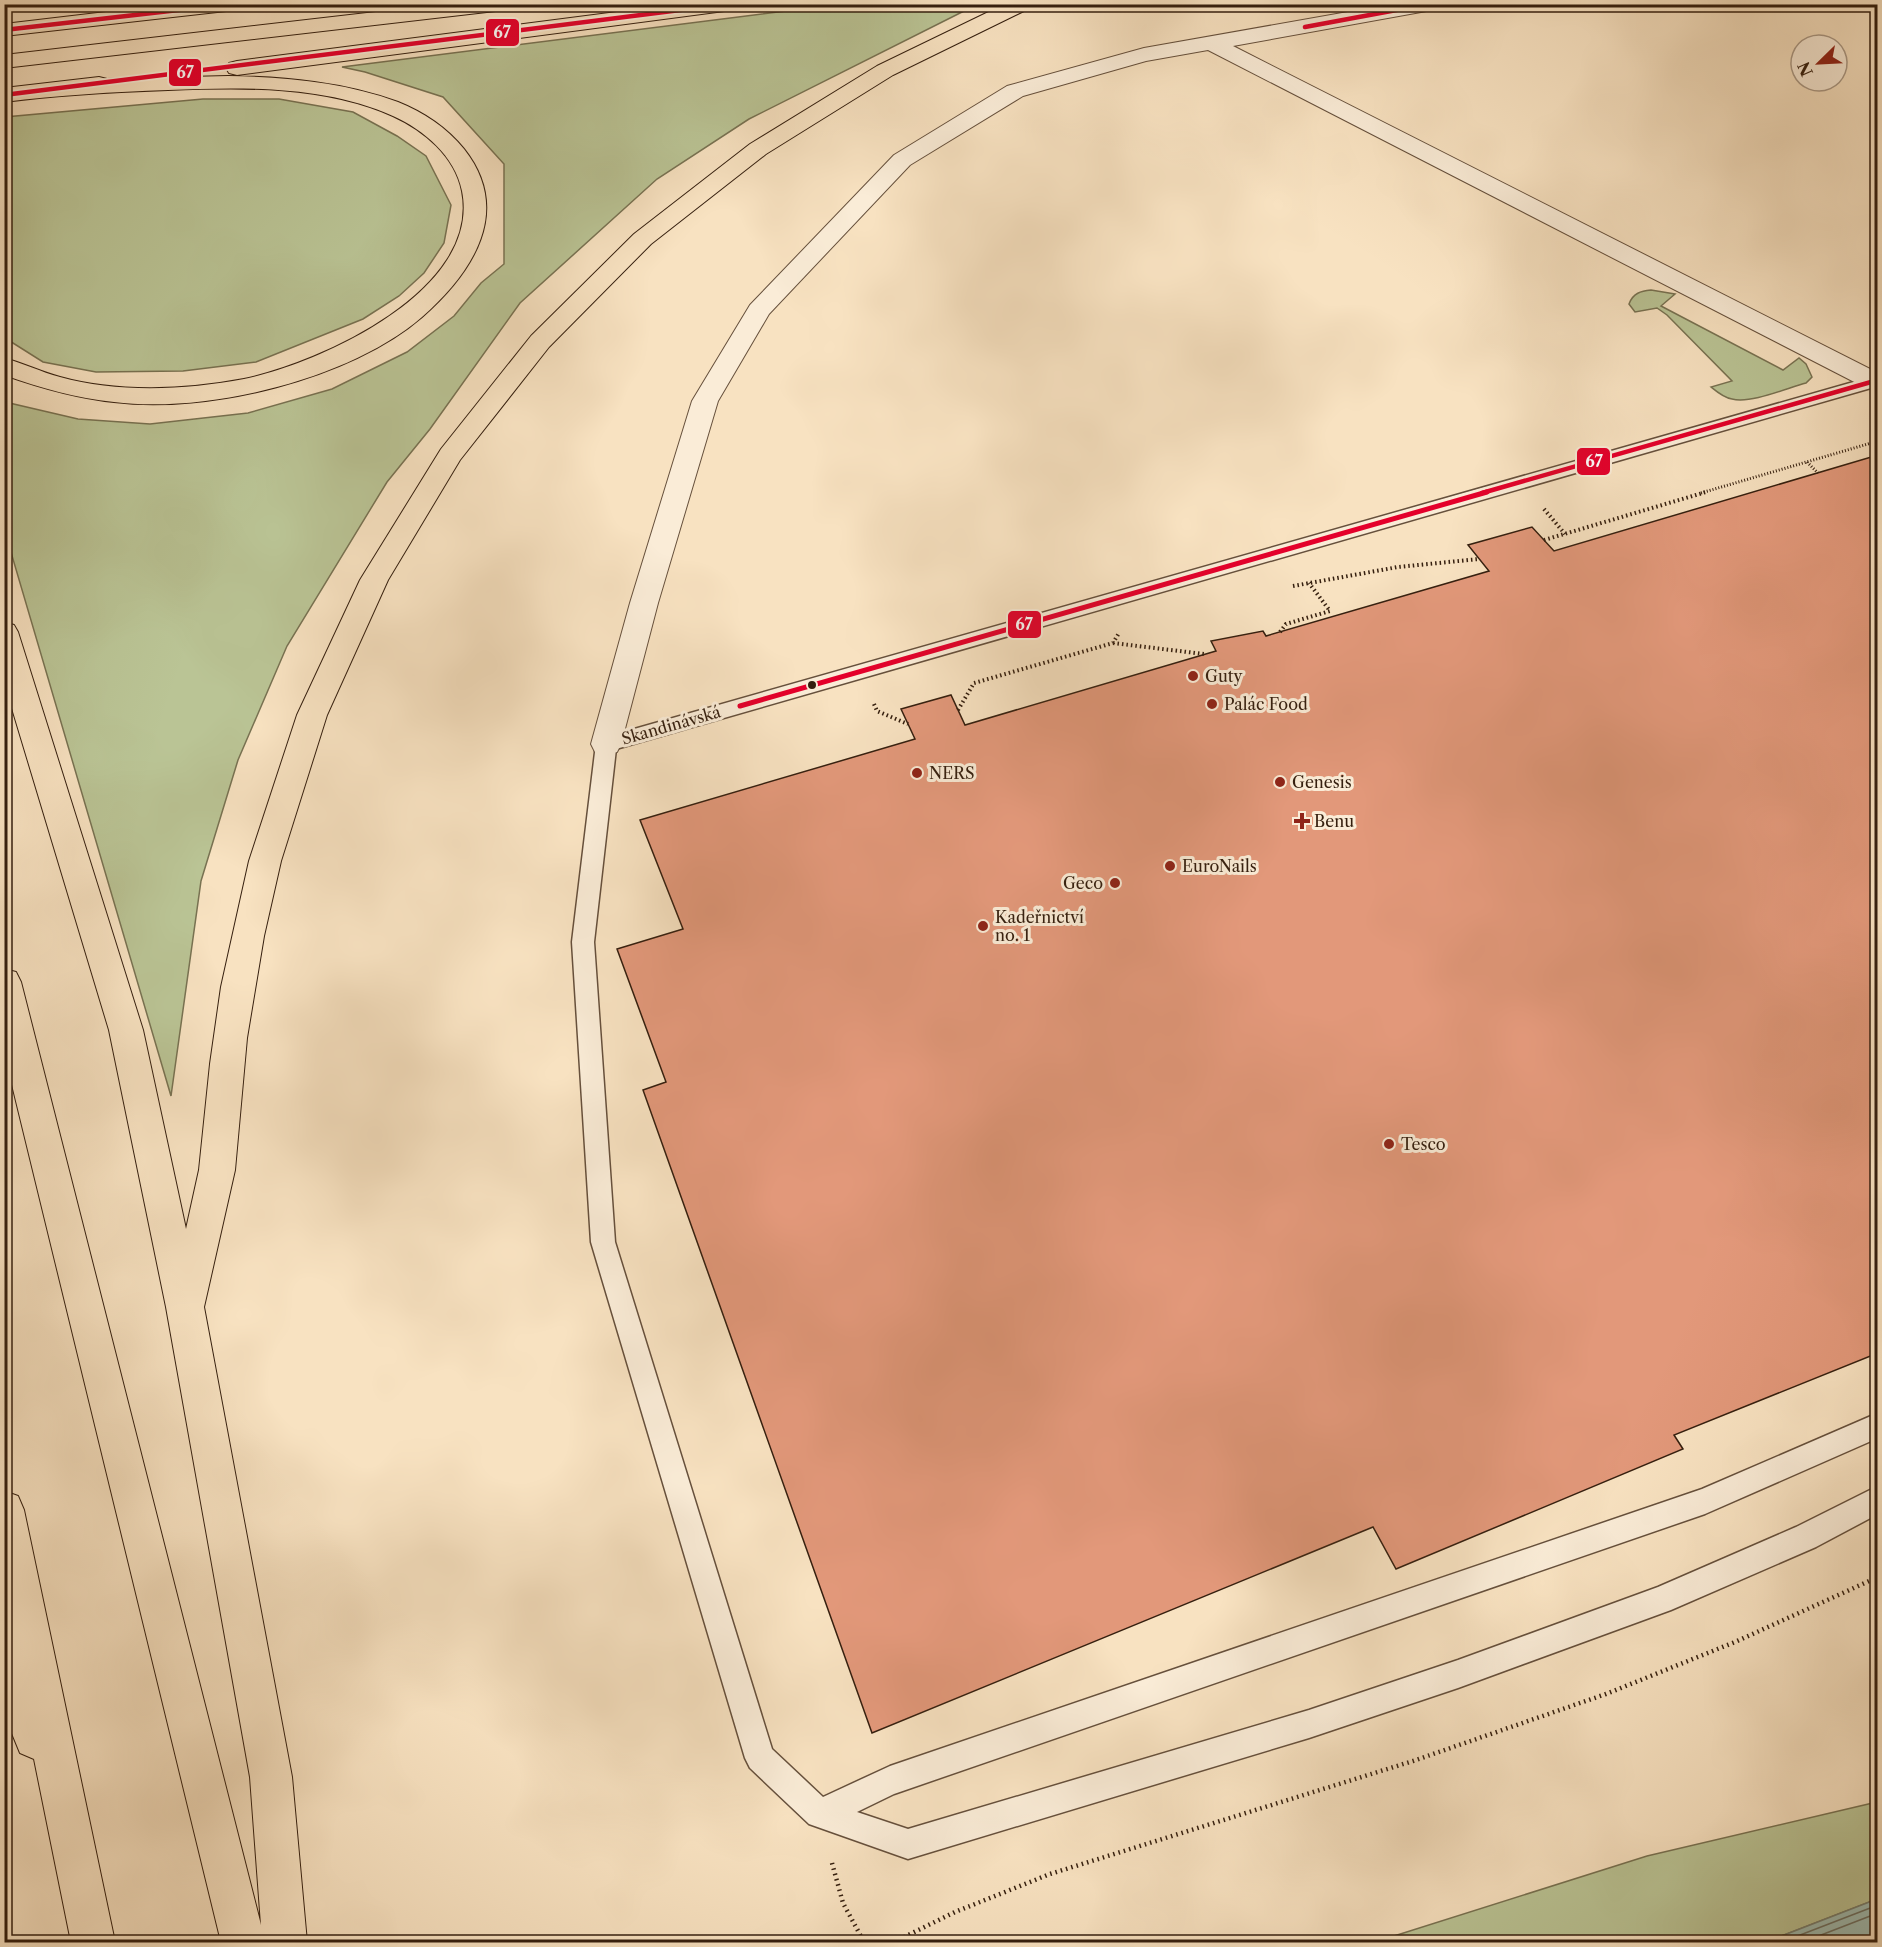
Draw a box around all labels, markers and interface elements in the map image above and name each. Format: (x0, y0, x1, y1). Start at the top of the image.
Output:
line badge: 67 (485, 18, 520, 47)
text: 67 (493, 22, 512, 42)
north arrow (1789, 33, 1849, 93)
line badge: 67 (168, 58, 202, 87)
text: N (1793, 59, 1817, 80)
text: 67 (176, 62, 195, 82)
line badge: 67 (1576, 447, 1611, 476)
text: 67 (1585, 451, 1604, 471)
line badge: 67 (1007, 610, 1042, 639)
text: 67 (1015, 614, 1034, 634)
place label: Guty (1205, 666, 1243, 686)
marker: Guty (1186, 669, 1200, 683)
unlabelled marker (806, 679, 818, 691)
place label: Palác Food (1224, 694, 1308, 714)
marker: Palác Food (1205, 697, 1219, 711)
street label: Skandinávská (619, 701, 723, 749)
place label: NERS (929, 763, 975, 783)
marker: NERS (910, 766, 924, 780)
place label: Genesis (1292, 772, 1352, 792)
marker: Genesis (1273, 775, 1287, 789)
place label: Benu (1314, 811, 1354, 831)
marker: Benu (1295, 814, 1309, 828)
place label: EuroNails (1182, 856, 1257, 876)
marker: EuroNails (1163, 859, 1177, 873)
place label: Geco (1063, 873, 1103, 893)
marker: Geco (1108, 876, 1122, 890)
place label: Kadeřnictví no. 1 (995, 907, 1084, 945)
marker: Kadeřnictví no. 1 (976, 919, 990, 933)
place label: Tesco (1401, 1134, 1446, 1154)
marker: Tesco (1382, 1137, 1396, 1151)

